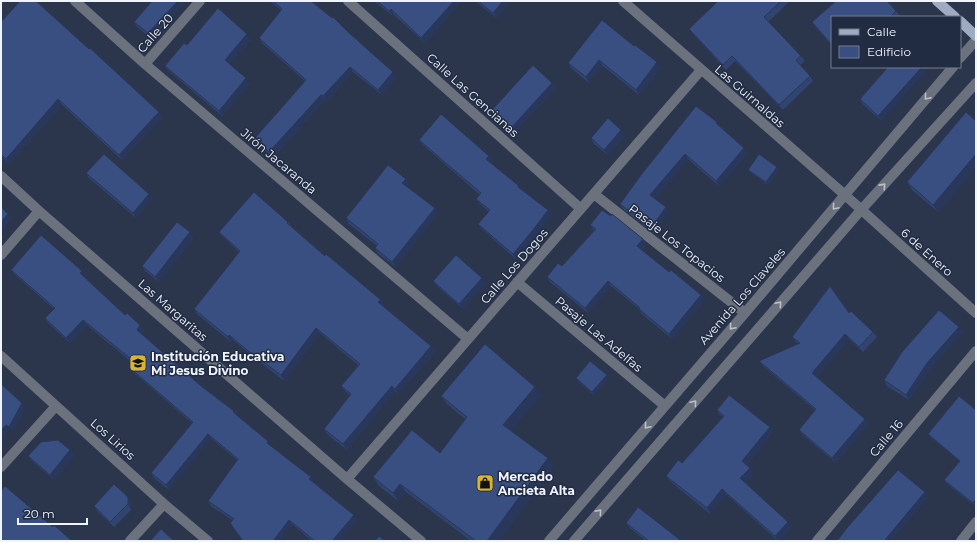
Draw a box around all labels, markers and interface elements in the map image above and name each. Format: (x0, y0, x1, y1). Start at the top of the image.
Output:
street label: Calle 20 (134, 10, 176, 56)
legend (831, 16, 961, 68)
text: Calle (867, 24, 896, 39)
text: Edificio (867, 44, 911, 59)
street label: Calle Las Gencianas (424, 50, 522, 140)
street label: Las Guirnaldas (712, 61, 788, 131)
one-way arrow (925, 92, 932, 99)
street label: Jirón Jacaranda (237, 124, 320, 197)
one-way arrow (878, 183, 885, 190)
street label: Pasaje Los Topacios (626, 201, 728, 285)
one-way arrow (832, 202, 839, 210)
street label: Calle Los Dogos (477, 225, 551, 307)
street label: 6 de Enero (898, 225, 956, 279)
street label: Avenida Los Claveles (696, 244, 788, 348)
street label: Las Margaritas (135, 276, 211, 344)
street label: Pasaje Las Adelfas (552, 293, 646, 375)
one-way arrow (774, 302, 781, 309)
one-way arrow (730, 323, 737, 330)
place label: Institución Educativa Mi Jesus Divino (151, 349, 284, 378)
school or university icon: Institución Educativa Mi Jesus Divino (128, 353, 148, 373)
one-way arrow (689, 400, 696, 407)
street label: Los Lirios (87, 415, 139, 463)
street label: Calle 16 (866, 416, 906, 460)
one-way arrow (645, 421, 652, 428)
place label: Mercado Ancieta Alta (497, 469, 575, 498)
shop icon: Mercado Ancieta Alta (475, 473, 495, 493)
scale bar (18, 500, 87, 526)
text: 20 m (24, 506, 55, 521)
one-way arrow (595, 509, 602, 516)

